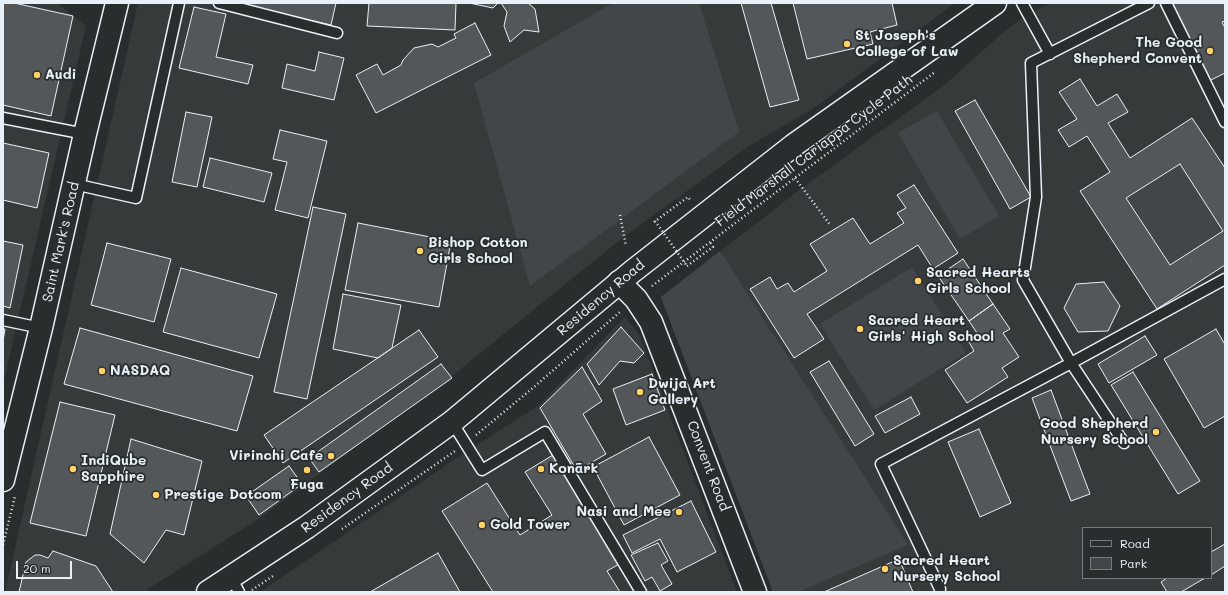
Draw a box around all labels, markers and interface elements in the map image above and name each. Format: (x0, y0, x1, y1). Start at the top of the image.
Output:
place label: St Joseph's College of Law (855, 28, 959, 60)
place label: The Good Shepherd Convent (1073, 35, 1202, 68)
marker: St Joseph's College of Law (842, 39, 852, 49)
marker: The Good Shepherd Convent (1205, 46, 1215, 56)
place label: Audi (45, 67, 76, 83)
marker: Audi (32, 70, 42, 80)
street label: Field Marshall Cariappa Cycle Path (712, 71, 916, 231)
street label: Saint Mark's Road (39, 180, 83, 304)
place label: Bishop Cotton Girls School (428, 235, 528, 268)
marker: Bishop Cotton Girls School (415, 246, 425, 256)
street label: Residency Road (554, 257, 648, 339)
place label: Sacred Hearts Girls School (926, 265, 1030, 298)
marker: Sacred Hearts Girls School (913, 276, 923, 286)
place label: Sacred Heart Girls' High School (868, 313, 994, 346)
marker: Sacred Heart Girls' High School (855, 324, 865, 334)
place label: NASDAQ (110, 363, 170, 379)
marker: NASDAQ (97, 366, 107, 376)
place label: Dwija Art Gallery (648, 376, 716, 408)
marker: Dwija Art Gallery (635, 387, 645, 397)
place label: Good Shepherd Nursery School (1040, 416, 1148, 448)
street label: Convent Road (683, 418, 733, 514)
marker: Good Shepherd Nursery School (1151, 427, 1161, 437)
place label: Virinchi Cafe (229, 448, 323, 464)
marker: Virinchi Cafe (326, 451, 336, 461)
place label: IndiQube Sapphire (81, 453, 146, 486)
street label: Residency Road (298, 459, 396, 537)
place label: Konārk (549, 461, 598, 477)
marker: IndiQube Sapphire (68, 464, 78, 474)
marker: Konārk (536, 464, 546, 474)
marker: Fuga (302, 465, 312, 475)
place label: Fuga (290, 477, 324, 493)
place label: Prestige Dotcom (164, 487, 282, 503)
marker: Prestige Dotcom (151, 490, 161, 500)
place label: Nasi and Mee (576, 504, 671, 520)
marker: Nasi and Mee (674, 507, 684, 517)
place label: Gold Tower (490, 517, 570, 533)
marker: Gold Tower (477, 520, 487, 530)
legend (1082, 527, 1212, 579)
text: Road (1120, 535, 1150, 551)
scale bar (18, 553, 74, 579)
place label: Sacred Heart Nursery School (893, 553, 1000, 586)
text: Park (1120, 555, 1147, 571)
text: 20 m (23, 560, 51, 576)
marker: Sacred Heart Nursery School (880, 564, 890, 574)

